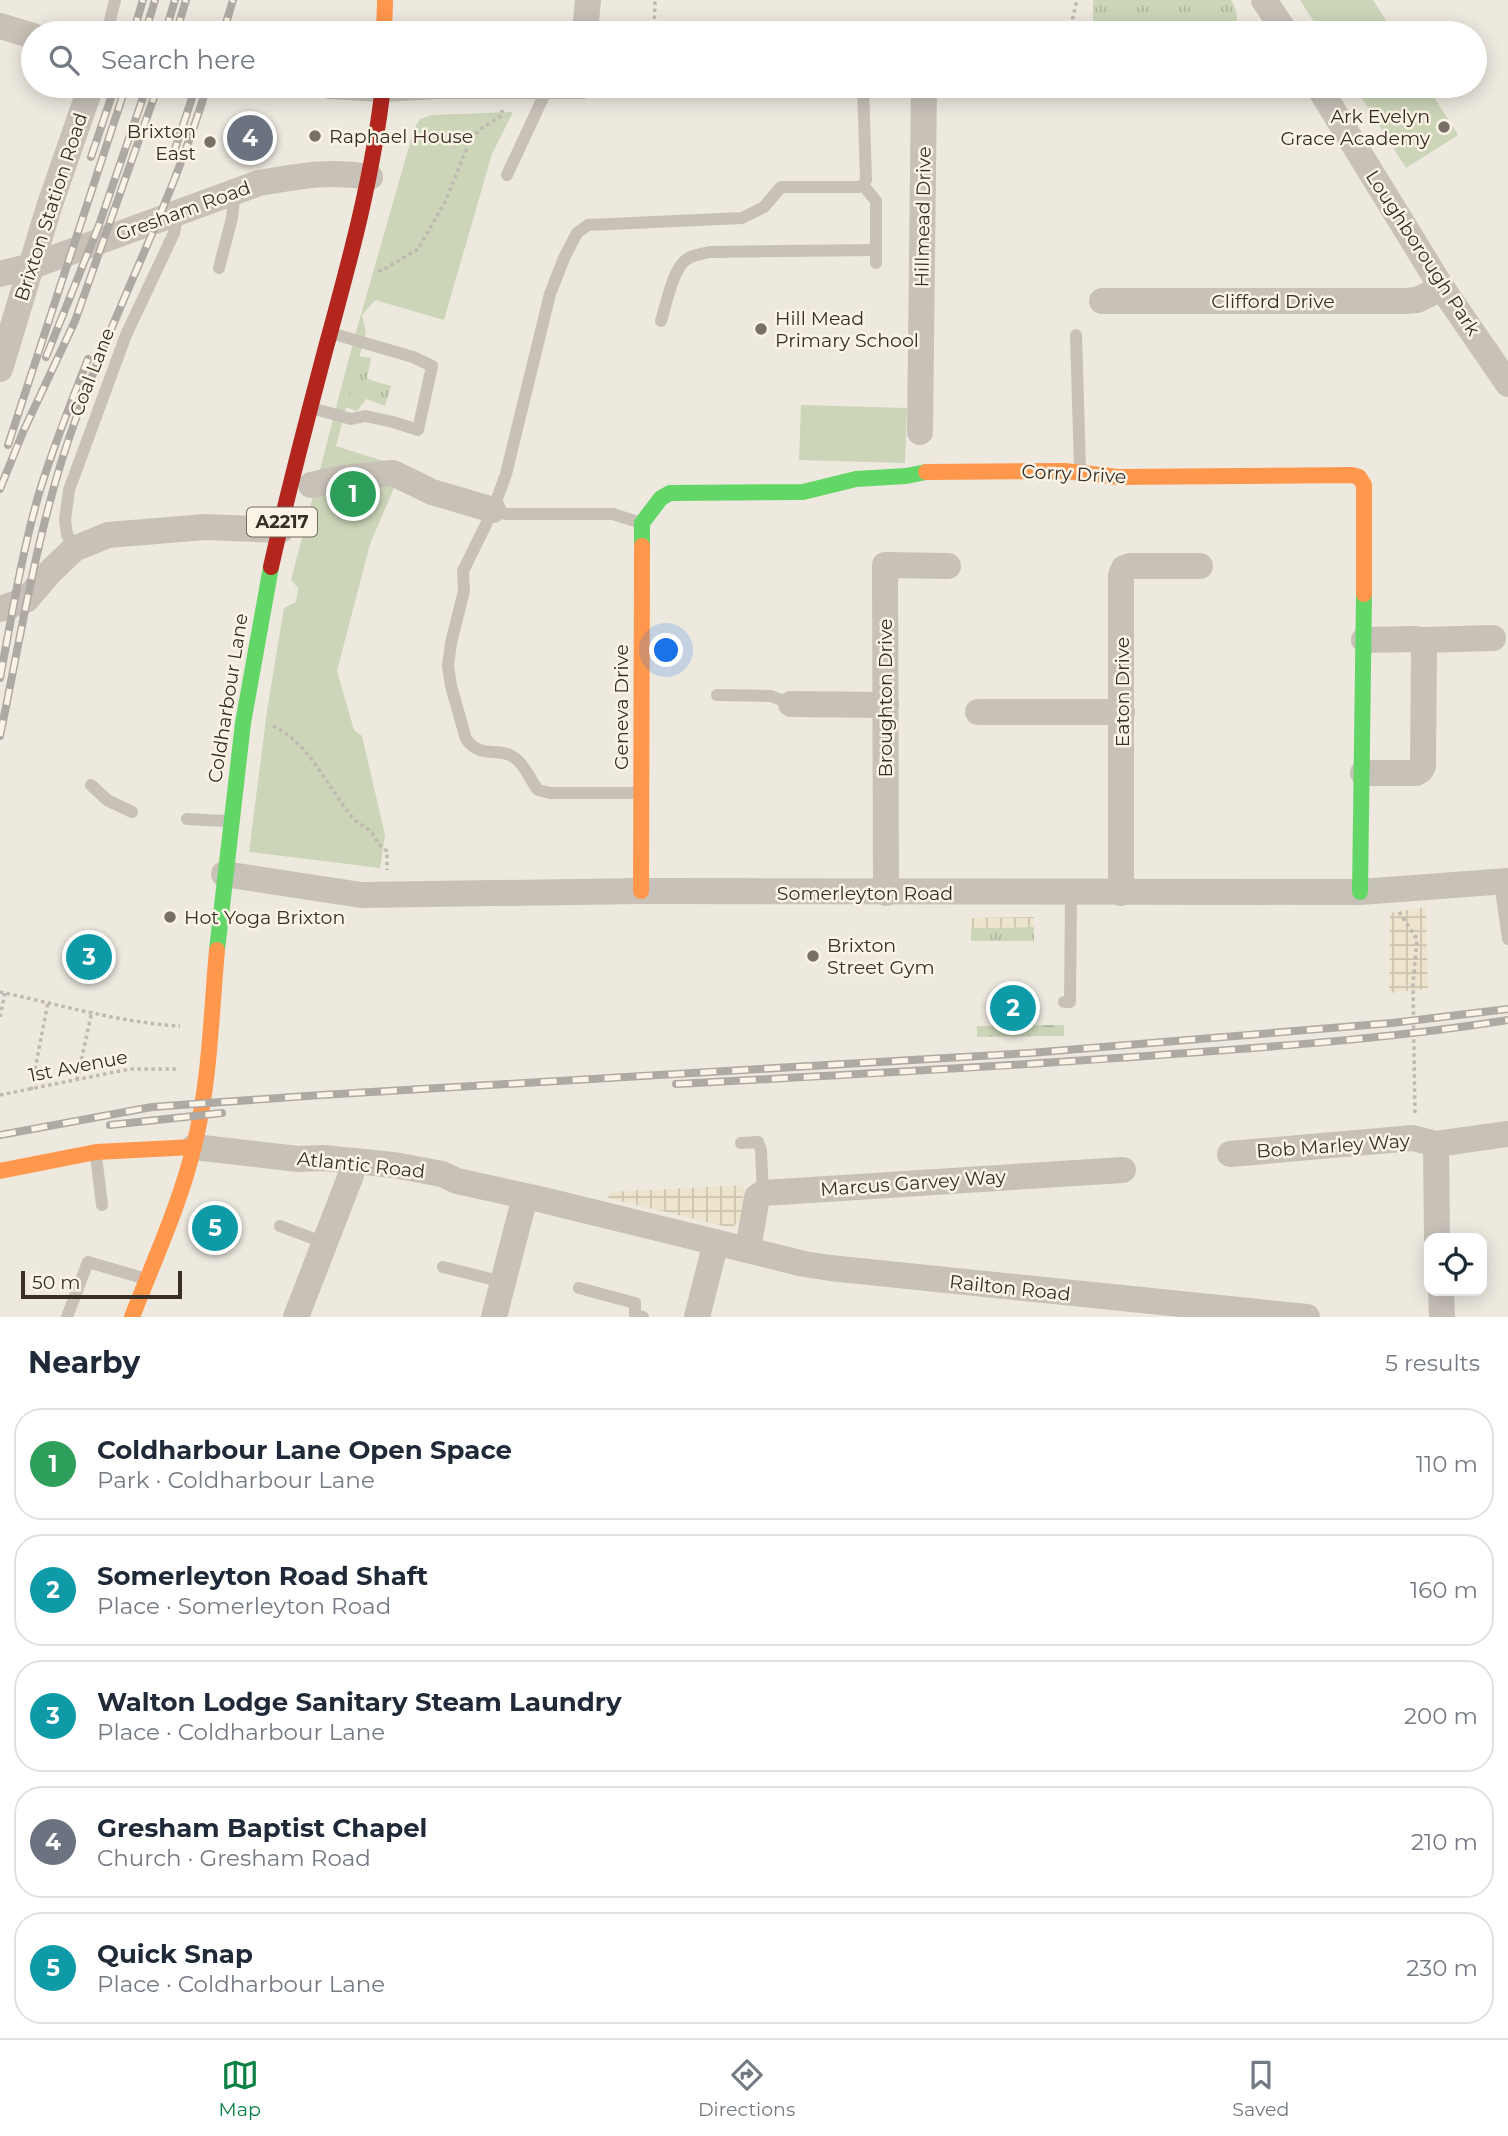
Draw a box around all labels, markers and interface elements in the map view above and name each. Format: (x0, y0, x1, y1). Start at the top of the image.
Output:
search box (21, 21, 1487, 98)
icon: search (45, 41, 83, 79)
text: Search here (101, 44, 256, 76)
place label: Ark Evelyn Grace Academy (1280, 105, 1431, 150)
street label: Brixton Station Road (10, 110, 92, 304)
pin: 4 (227, 112, 273, 164)
marker: Ark Evelyn Grace Academy (1436, 119, 1452, 135)
place label: Brixton East (127, 120, 196, 165)
place label: Raphael House (329, 125, 473, 148)
marker: Raphael House (307, 128, 323, 144)
marker: Brixton East (202, 134, 218, 150)
street label: Hillmead Drive (910, 146, 936, 288)
street label: Loughborough Park (1361, 166, 1485, 341)
street label: Gresham Road (112, 176, 254, 246)
street label: Clifford Drive (1211, 290, 1335, 313)
place label: Hill Mead Primary School (775, 307, 919, 352)
marker: Hill Mead Primary School (753, 321, 769, 337)
street label: Coal Lane (65, 325, 119, 419)
street label: Corry Drive (1021, 460, 1127, 488)
pin: 1 (330, 468, 376, 520)
road number: A2217 (247, 508, 317, 536)
street label: Coldharbour Lane (203, 612, 253, 784)
street label: Broughton Drive (874, 618, 897, 778)
your location (649, 633, 683, 667)
street label: Eaton Drive (1111, 637, 1134, 747)
street label: Geneva Drive (610, 644, 633, 770)
street label: Somerleyton Road (777, 882, 953, 905)
place label: Hot Yoga Brixton (184, 906, 345, 929)
marker: Hot Yoga Brixton (162, 909, 178, 925)
pin: 3 (66, 931, 112, 983)
place label: Brixton Street Gym (827, 934, 935, 979)
marker: Brixton Street Gym (805, 948, 821, 964)
pin: 2 (990, 982, 1036, 1034)
street label: 1st Avenue (26, 1045, 130, 1087)
street label: Bob Marley Way (1255, 1129, 1411, 1163)
street label: Atlantic Road (296, 1147, 426, 1183)
street label: Marcus Garvey Way (819, 1165, 1007, 1201)
pin: 5 (192, 1202, 238, 1254)
map controls (1424, 1233, 1487, 1296)
button: locate (1424, 1233, 1487, 1296)
scale bar (21, 1268, 182, 1300)
street label: Railton Road (948, 1270, 1072, 1306)
text: 50 m (32, 1271, 80, 1294)
text: Nearby (28, 1344, 140, 1381)
text: 5 results (1385, 1349, 1480, 1377)
text: Coldharbour Lane Open Space (97, 1434, 512, 1466)
text: 1 (48, 1450, 58, 1478)
text: 110 m (1416, 1450, 1478, 1478)
text: Park · Coldharbour Lane (97, 1466, 375, 1494)
text: Somerleyton Road Shaft (97, 1560, 428, 1592)
text: 2 (46, 1576, 60, 1604)
text: 160 m (1410, 1576, 1478, 1604)
text: Place · Somerleyton Road (97, 1592, 391, 1620)
text: Walton Lodge Sanitary Steam Laundry (97, 1686, 622, 1718)
text: 3 (46, 1702, 60, 1730)
text: 200 m (1404, 1702, 1478, 1730)
text: Place · Coldharbour Lane (97, 1718, 385, 1746)
text: Gresham Baptist Chapel (97, 1812, 427, 1844)
text: 4 (45, 1828, 61, 1856)
text: 210 m (1411, 1828, 1478, 1856)
text: Church · Gresham Road (97, 1844, 371, 1872)
text: Quick Snap (97, 1938, 253, 1970)
text: 5 (46, 1954, 60, 1982)
text: 230 m (1406, 1954, 1478, 1982)
text: Place · Coldharbour Lane (97, 1970, 385, 1998)
tab: Map (219, 2056, 261, 2121)
tab: Directions (698, 2056, 795, 2121)
tab: Saved (1232, 2056, 1289, 2121)

